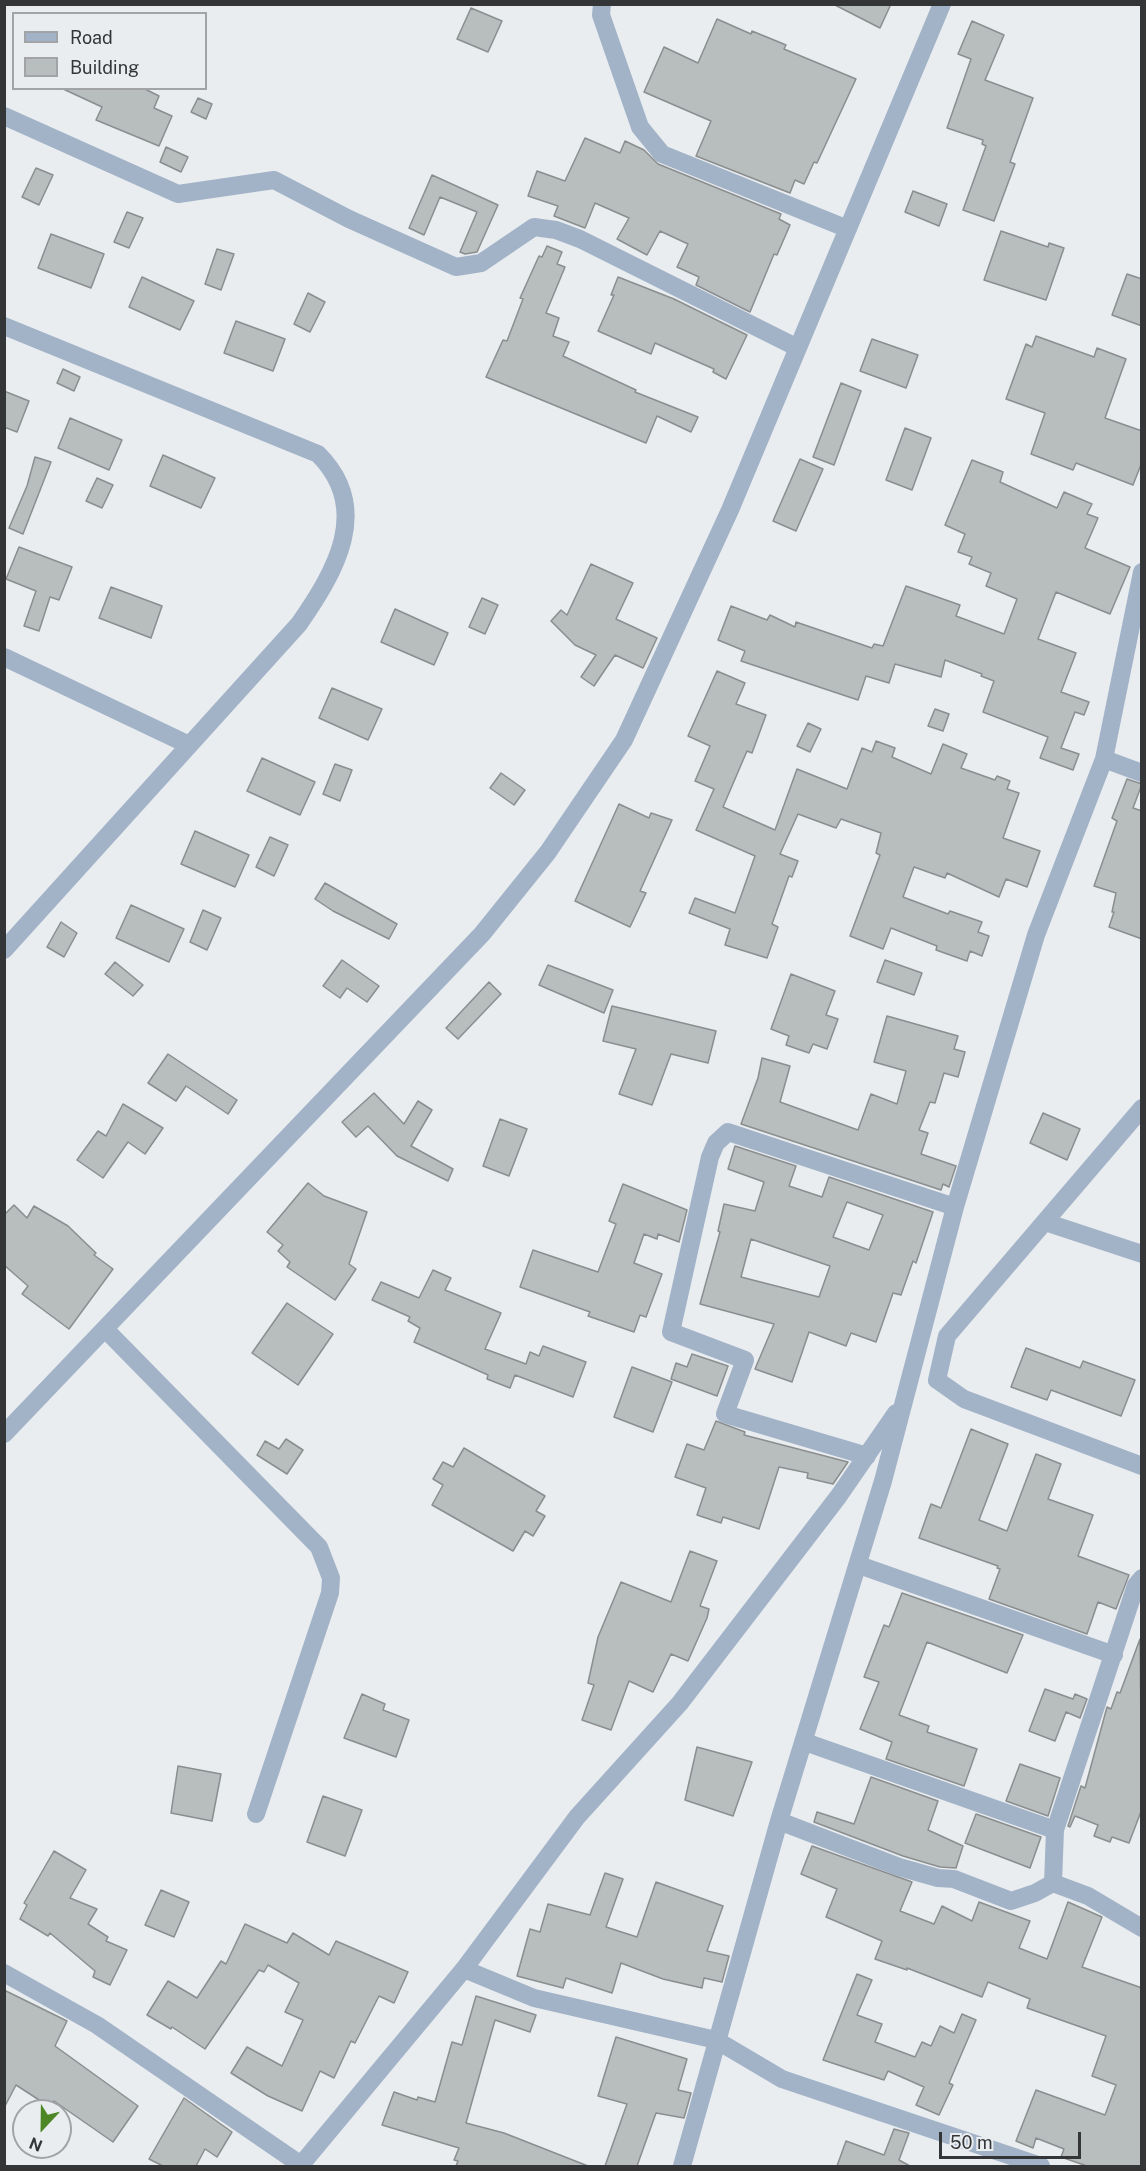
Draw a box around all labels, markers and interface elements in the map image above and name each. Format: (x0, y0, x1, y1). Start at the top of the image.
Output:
legend (12, 12, 207, 90)
text: Road (70, 27, 113, 48)
text: Building (70, 57, 139, 78)
north arrow (12, 2099, 72, 2159)
scale bar (942, 2120, 1084, 2158)
text: 50 m (950, 2132, 993, 2153)
text: N (26, 2133, 45, 2155)

